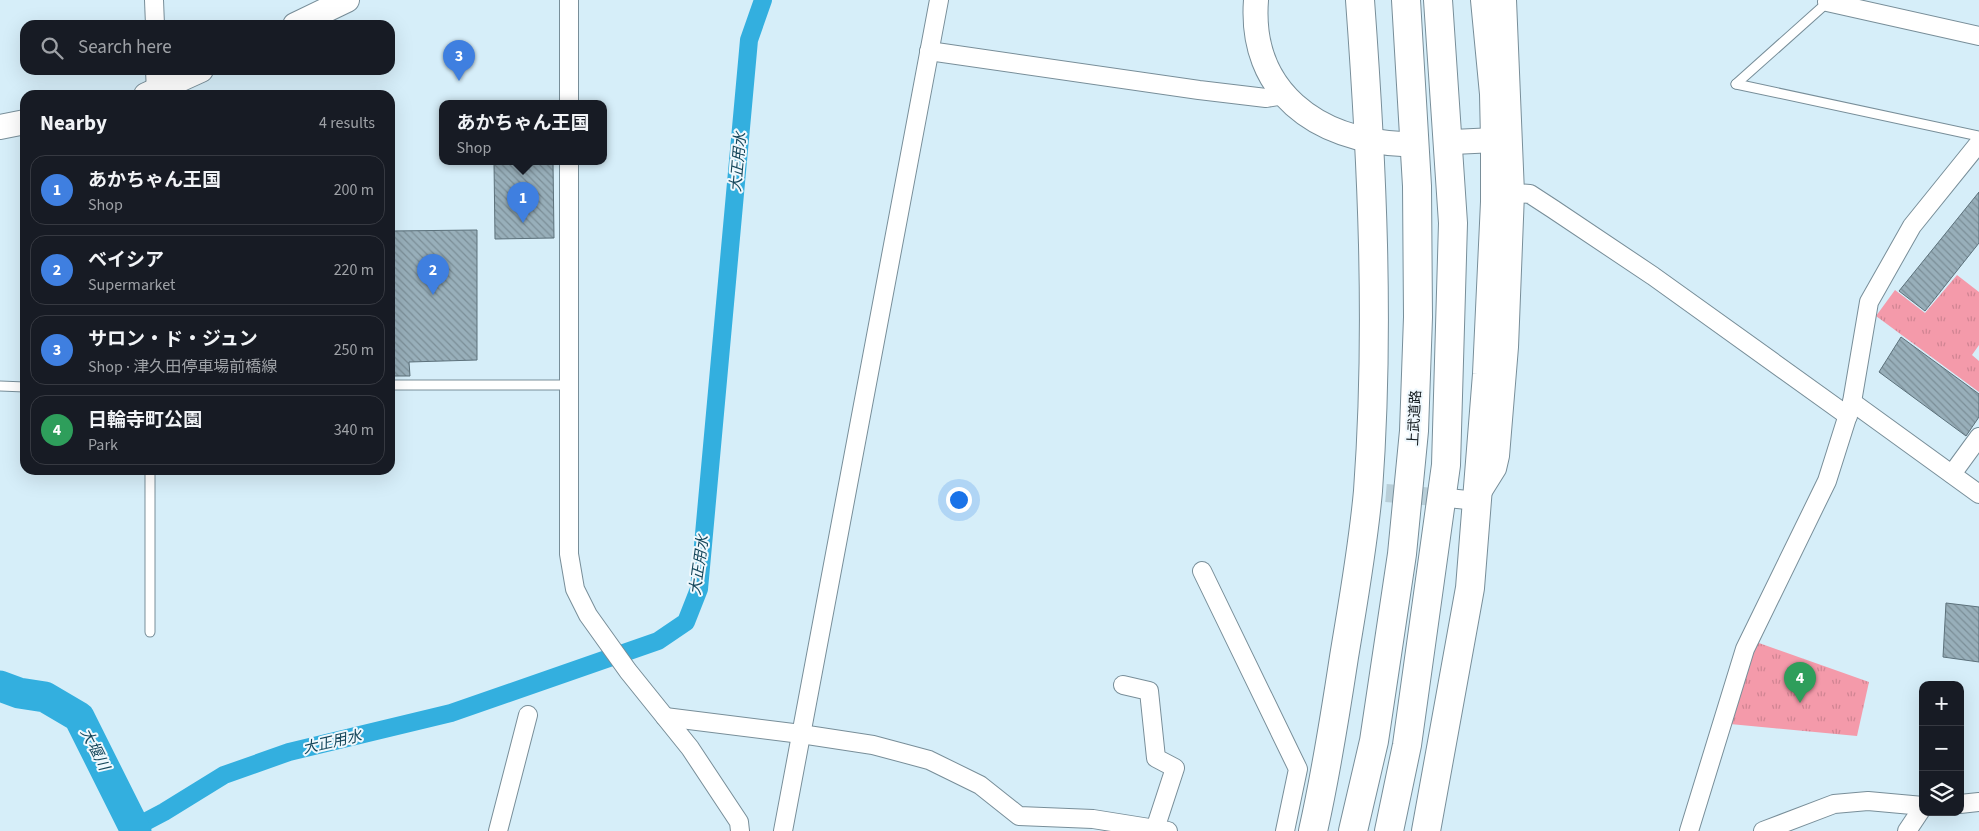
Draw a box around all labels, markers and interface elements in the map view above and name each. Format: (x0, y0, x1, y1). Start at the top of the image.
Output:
search box (20, 20, 395, 75)
icon: search (38, 34, 66, 62)
text: Search here (78, 34, 172, 61)
pin: 3 (443, 40, 475, 81)
popup (439, 100, 607, 165)
text: Nearby (40, 108, 107, 138)
text: あかちゃん王国 (456, 110, 590, 137)
text: 4 results (319, 112, 375, 134)
water label: 大正用水 (725, 129, 752, 193)
text: Shop (456, 137, 491, 159)
text: あかちゃん王国 (88, 167, 221, 194)
text: 1 (53, 179, 61, 201)
text: 200 m (334, 179, 374, 201)
pin: 1 (507, 182, 539, 223)
text: Shop (88, 194, 123, 216)
text: ベイシア (88, 247, 164, 274)
pin: 2 (417, 254, 449, 295)
text: 2 (53, 259, 61, 281)
text: 220 m (334, 259, 374, 281)
text: Supermarket (88, 274, 175, 296)
text: サロン・ド・ジュン (88, 326, 258, 353)
text: 3 (53, 339, 61, 361)
text: 250 m (334, 339, 374, 361)
text: Shop · 津久田停車場前橋線 (88, 356, 277, 378)
street label: 上武道路 (1404, 390, 1426, 447)
text: 日輪寺町公園 (88, 407, 202, 434)
text: 4 (53, 419, 61, 441)
text: 340 m (334, 419, 374, 441)
text: Park (88, 434, 118, 456)
your location (946, 487, 972, 513)
water label: 大正用水 (685, 532, 714, 596)
pin: 4 (1784, 662, 1816, 703)
map controls (1919, 681, 1964, 816)
button: + (1919, 681, 1964, 726)
water label: 大堰川 (75, 724, 115, 776)
water label: 大正用水 (301, 725, 366, 759)
button: − (1919, 726, 1964, 771)
button: layers (1919, 771, 1964, 816)

